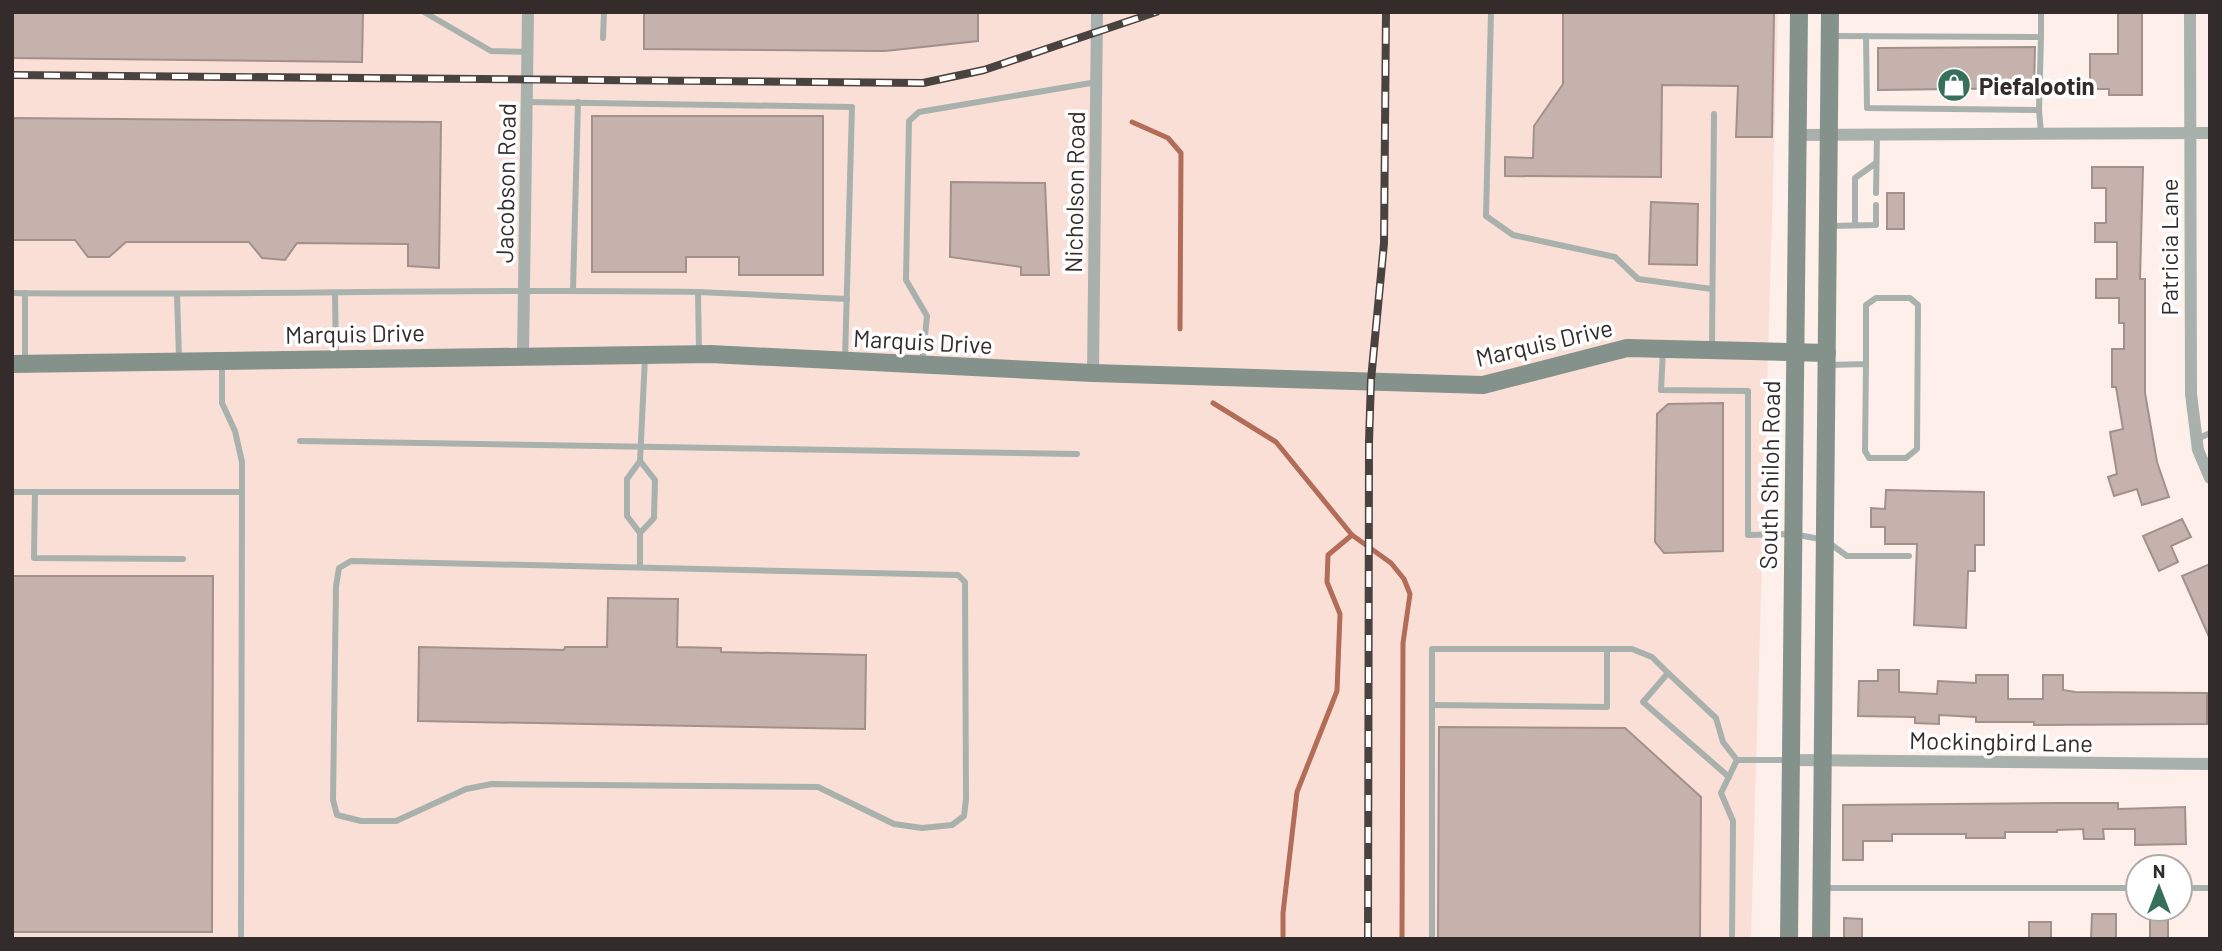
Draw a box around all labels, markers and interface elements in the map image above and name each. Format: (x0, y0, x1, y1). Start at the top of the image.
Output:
shop icon: Piefalootin (1935, 66, 1973, 104)
place label: Piefalootin (1979, 71, 2095, 100)
street label: Jacobson Road (489, 103, 521, 263)
street label: Nicholson Road (1058, 111, 1090, 273)
street label: Patricia Lane (2154, 178, 2183, 316)
street label: Marquis Drive (1473, 312, 1615, 372)
street label: Marquis Drive (285, 317, 425, 349)
street label: Marquis Drive (852, 323, 994, 359)
street label: South Shiloh Road (1753, 380, 1785, 570)
street label: Mockingbird Lane (1909, 725, 2093, 757)
north arrow (2124, 853, 2194, 923)
text: N (2153, 859, 2165, 882)

